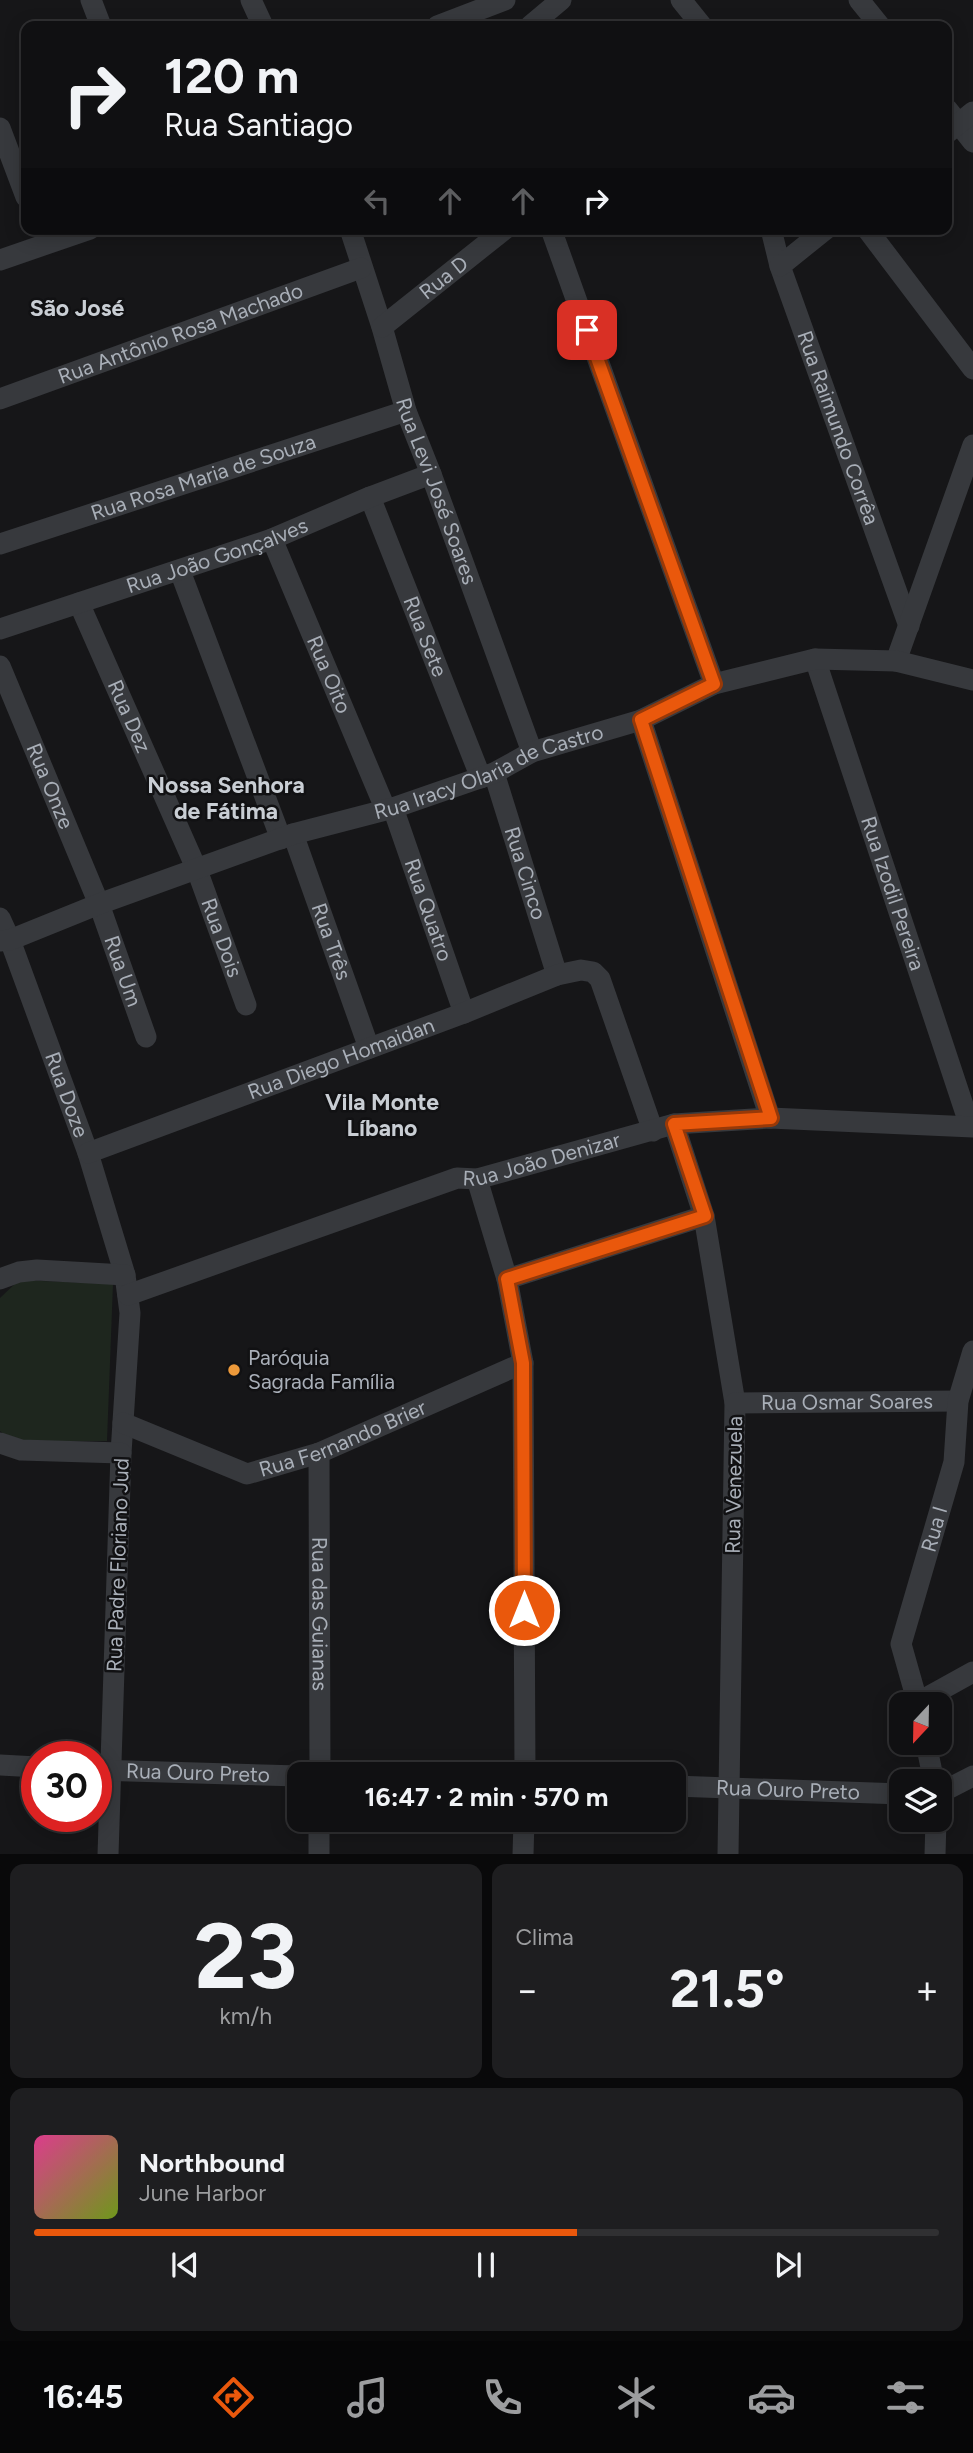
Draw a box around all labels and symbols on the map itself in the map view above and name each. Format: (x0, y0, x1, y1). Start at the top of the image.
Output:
street label: Rua D (414, 250, 473, 304)
street label: Rua Antônio Rosa Machado (54, 277, 306, 389)
district label: São José (30, 294, 124, 322)
pin (557, 300, 617, 360)
street label: Rua Raimundo Corrêa (792, 327, 885, 528)
street label: Rua Levi José Soares (391, 395, 483, 588)
street label: Rua Rosa Maria de Souza (88, 428, 319, 525)
street label: Rua João Gonçalves (123, 512, 311, 598)
street label: Rua Sete (398, 592, 453, 680)
street label: Rua Oito (302, 632, 357, 717)
street label: Rua Dez (103, 676, 157, 756)
street label: Rua Iracy Olaria de Castro (371, 719, 606, 824)
street label: Rua Onze (21, 739, 79, 832)
district label: Nossa Senhora de Fátima (147, 771, 305, 825)
street label: Rua Izodil Pereira (856, 813, 930, 973)
street label: Rua Cinco (500, 823, 552, 923)
street label: Rua Quatro (400, 855, 458, 964)
street label: Rua Dois (196, 895, 248, 980)
street label: Rua Três (306, 899, 357, 983)
street label: Rua Um (99, 932, 147, 1010)
street label: Rua Diego Homaidan (244, 1012, 438, 1104)
street label: Rua Doze (40, 1048, 94, 1141)
district label: Vila Monte Líbano (325, 1088, 439, 1142)
street label: Rua João Denizar (462, 1127, 623, 1191)
place label: Paróquia Sagrada Família (248, 1345, 395, 1394)
marker: Paróquia Sagrada Família (226, 1362, 242, 1378)
street label: Rua Osmar Soares (761, 1388, 933, 1415)
street label: Rua Fernando Brier (256, 1394, 430, 1482)
street label: Rua Venezuela (720, 1416, 747, 1554)
street label: Rua Padre Floriano Jud (101, 1457, 134, 1673)
street label: Rua I (915, 1503, 952, 1555)
street label: Rua das Guianas (307, 1537, 333, 1691)
position arrow (487, 1573, 561, 1647)
north arrow (889, 1692, 952, 1755)
speed limit sign: 30 (21, 1741, 112, 1832)
street label: Rua Ouro Preto (126, 1758, 270, 1787)
street label: Rua Ouro Preto (716, 1774, 860, 1805)

